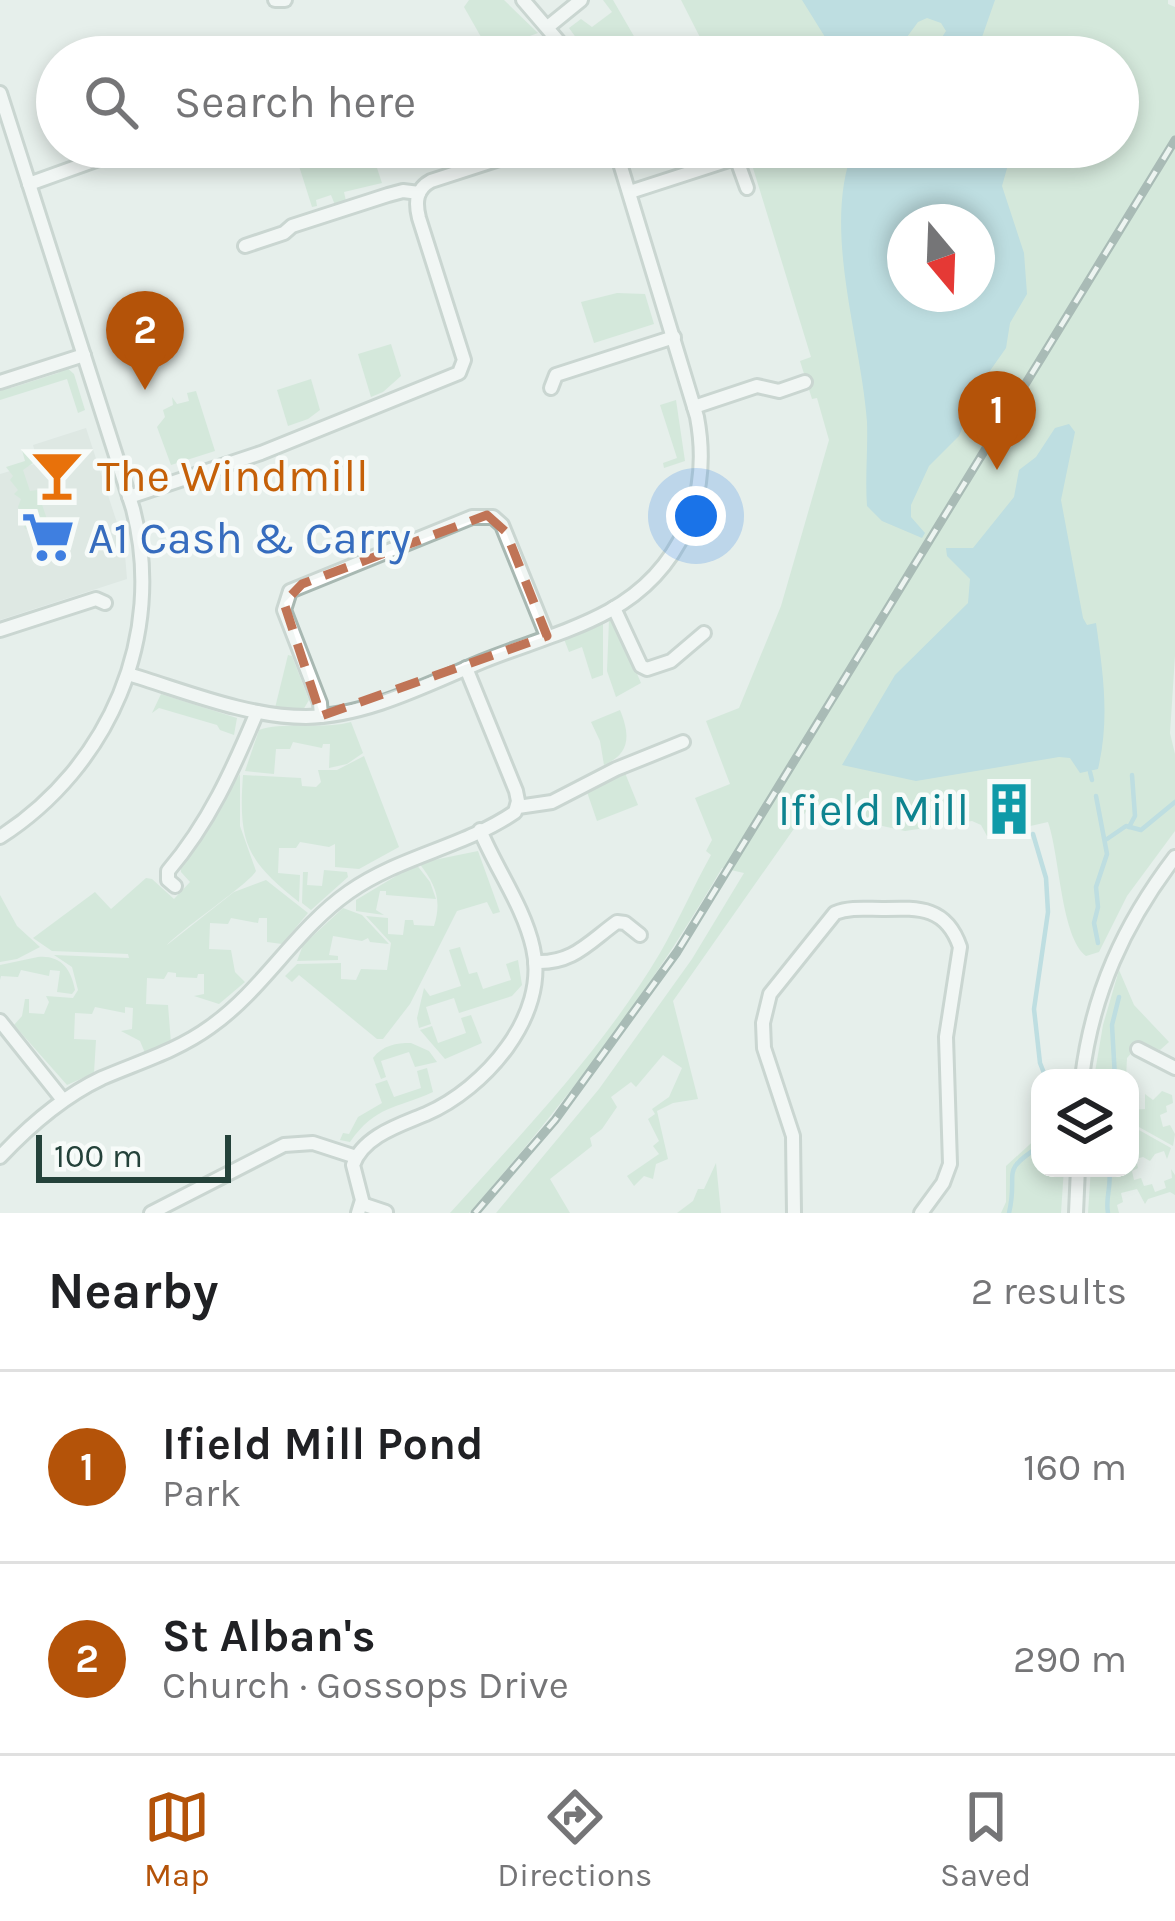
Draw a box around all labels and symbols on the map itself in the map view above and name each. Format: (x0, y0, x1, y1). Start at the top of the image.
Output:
north arrow (887, 204, 995, 312)
pin: 2 (106, 291, 184, 390)
pin: 1 (958, 371, 1036, 470)
bar icon: The Windmill (28, 446, 86, 504)
place label: The Windmill (97, 450, 369, 502)
your location (666, 486, 726, 546)
supermarket icon: A1 Cash & Carry (19, 508, 77, 566)
place label: A1 Cash & Carry (88, 512, 411, 565)
building icon: Ifield Mill (980, 780, 1038, 838)
place label: Ifield Mill (778, 784, 969, 836)
scale bar (36, 1129, 231, 1182)

